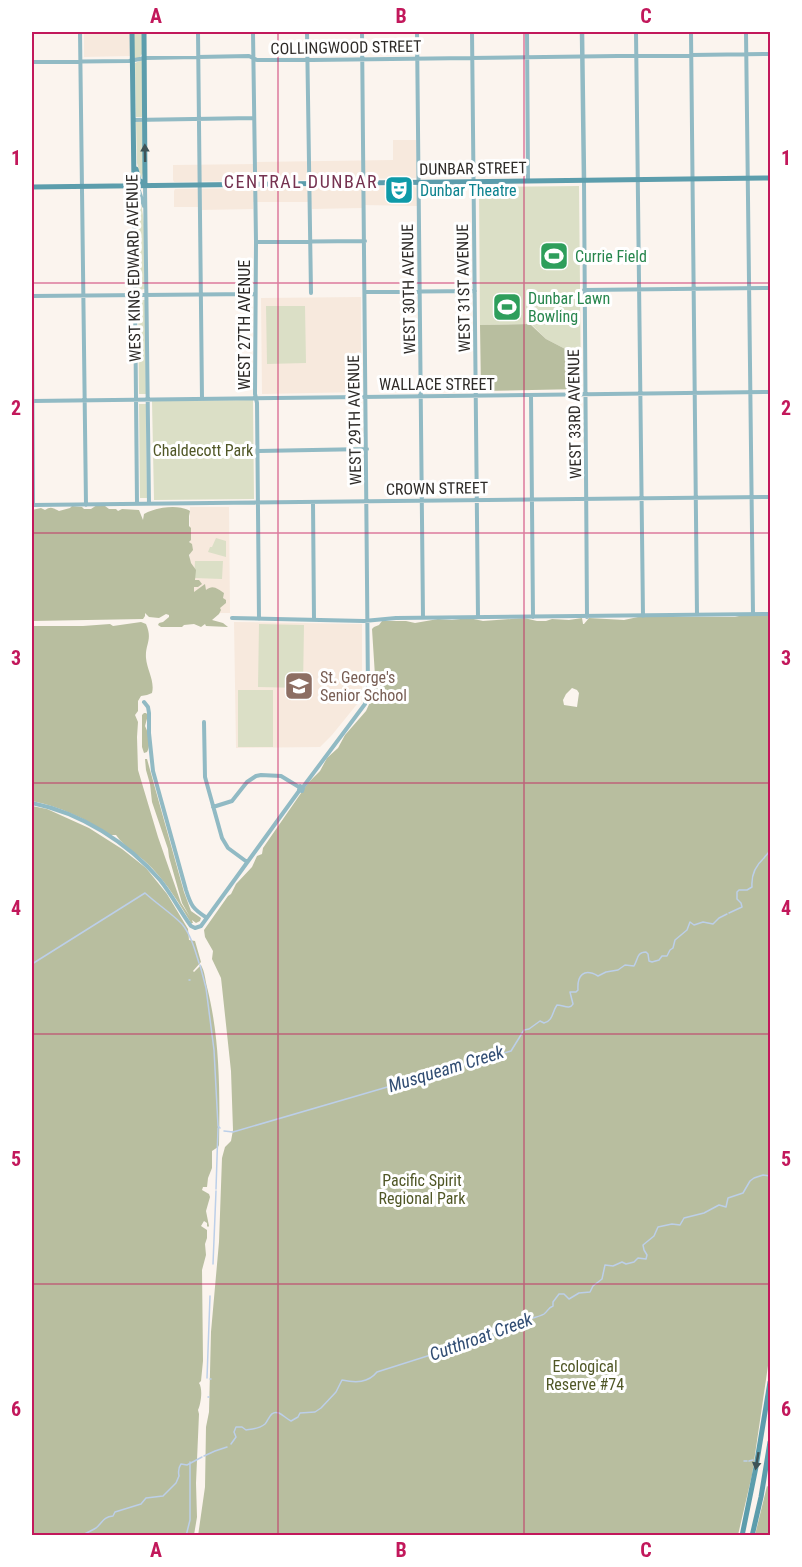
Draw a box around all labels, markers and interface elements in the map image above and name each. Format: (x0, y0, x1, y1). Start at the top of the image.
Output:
text: A (150, 4, 162, 28)
text: B (395, 4, 407, 28)
text: C (640, 4, 652, 28)
street label: COLLINGWOOD STREET (270, 37, 422, 58)
one-way arrow (140, 143, 150, 162)
text: 1 (11, 146, 21, 170)
text: 1 (781, 146, 791, 170)
street label: DUNBAR STREET (419, 158, 527, 179)
district label: CENTRAL DUNBAR (224, 171, 378, 192)
street label: WEST KING EDWARD AVENUE (122, 174, 145, 362)
theatre icon: Dunbar Theatre (383, 174, 415, 206)
place label: Dunbar Theatre (420, 181, 517, 200)
street label: WEST 30TH AVENUE (398, 224, 419, 354)
street label: WEST 31ST AVENUE (453, 224, 474, 352)
sports icon: Currie Field (538, 240, 570, 272)
place label: Currie Field (575, 247, 647, 266)
street label: WEST 27TH AVENUE (235, 260, 254, 390)
place label: Dunbar Lawn Bowling (528, 289, 610, 326)
sports icon: Dunbar Lawn Bowling (491, 291, 523, 323)
street label: WEST 33RD AVENUE (564, 349, 585, 479)
street label: WEST 29TH AVENUE (344, 355, 365, 485)
street label: WALLACE STREET (379, 375, 495, 394)
text: 2 (11, 396, 21, 420)
text: 2 (781, 396, 791, 420)
park label: Chaldecott Park (153, 441, 254, 460)
street label: CROWN STREET (386, 478, 488, 499)
text: 3 (11, 646, 21, 670)
text: 3 (781, 646, 791, 670)
place label: St. George's Senior School (320, 668, 407, 705)
school or university icon: St. George's Senior School (283, 670, 315, 702)
text: 4 (11, 896, 21, 920)
text: 4 (781, 896, 791, 920)
water label: Musqueam Creek (385, 1041, 507, 1096)
text: 5 (11, 1147, 21, 1171)
text: 5 (781, 1147, 791, 1171)
park label: Pacific Spirit Regional Park (379, 1171, 466, 1208)
water label: Cutthroat Creek (427, 1308, 536, 1365)
park label: Ecological Reserve #74 (546, 1357, 624, 1394)
text: 6 (11, 1397, 21, 1421)
text: 6 (781, 1397, 791, 1421)
one-way arrow (753, 1452, 762, 1471)
text: A (150, 1538, 162, 1562)
text: B (395, 1538, 407, 1562)
text: C (640, 1538, 652, 1562)

